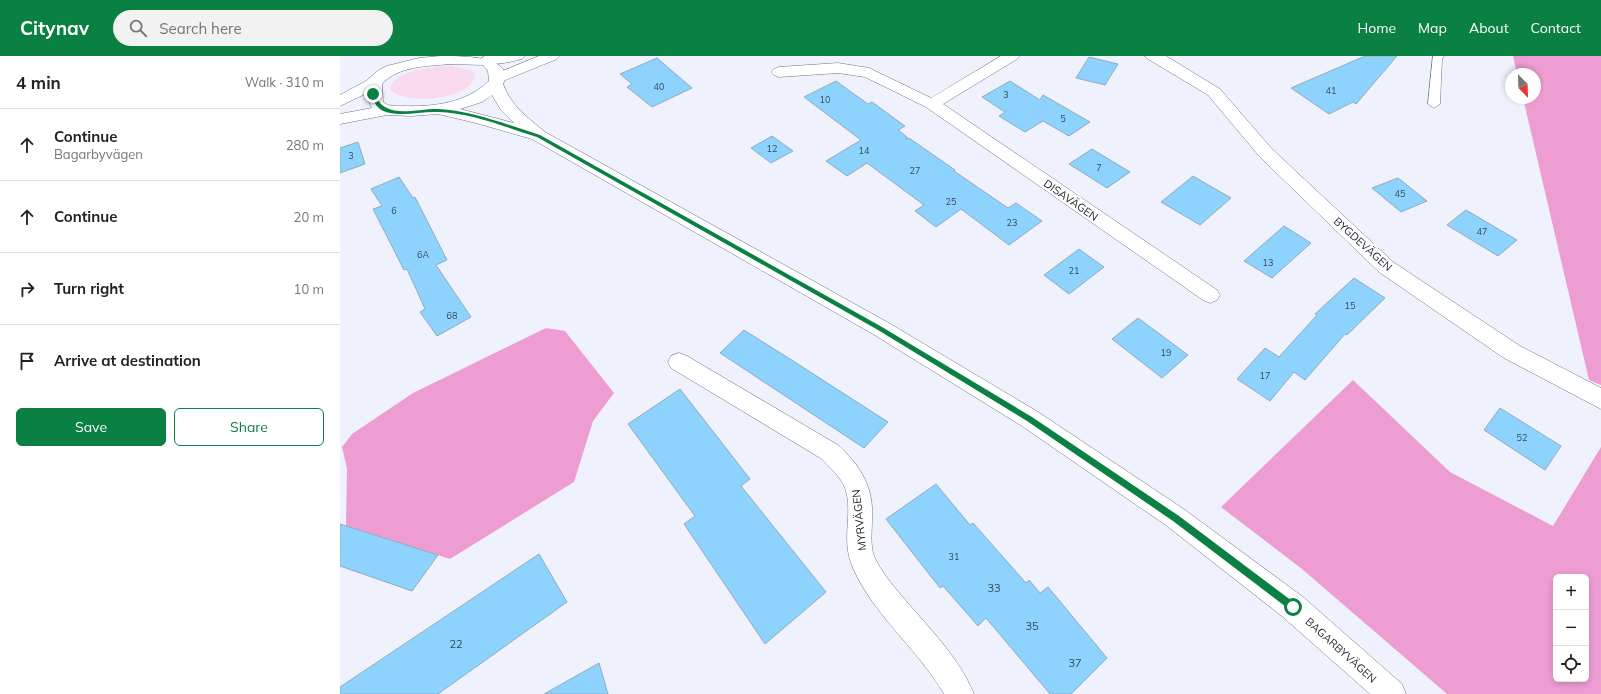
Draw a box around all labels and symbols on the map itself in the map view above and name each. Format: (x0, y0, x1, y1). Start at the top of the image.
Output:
north arrow (1505, 68, 1541, 104)
house number: 40 (654, 81, 664, 92)
route end (364, 85, 382, 103)
house number: 41 (1326, 85, 1336, 96)
house number: 3 (1003, 89, 1009, 100)
house number: 10 (820, 94, 830, 105)
house number: 5 (1060, 113, 1066, 124)
house number: 12 (767, 143, 777, 154)
house number: 14 (859, 145, 870, 156)
house number: 3 (348, 150, 354, 161)
house number: 7 (1096, 162, 1102, 173)
house number: 27 (910, 165, 920, 176)
street label: DISAVÄGEN (1041, 176, 1101, 224)
house number: 45 (1395, 188, 1406, 199)
house number: 25 (946, 196, 957, 207)
house number: 6 (391, 205, 397, 216)
street label: BYGDEVÄGEN (1331, 214, 1395, 274)
house number: 23 (1007, 217, 1017, 228)
house number: 47 (1477, 226, 1487, 237)
house number: 6A (417, 249, 429, 260)
house number: 13 (1263, 257, 1273, 268)
house number: 21 (1069, 265, 1079, 276)
house number: 15 (1345, 300, 1356, 311)
house number: 68 (447, 310, 457, 321)
house number: 19 (1161, 347, 1171, 358)
house number: 17 (1260, 370, 1270, 381)
house number: 52 (1517, 432, 1527, 443)
street label: MYRVÄGEN (849, 489, 869, 551)
house number: 31 (949, 551, 959, 562)
house number: 33 (987, 581, 1001, 595)
route start (1284, 598, 1302, 616)
street label: BAGARBYVÄGEN (1303, 614, 1379, 686)
house number: 35 (1025, 619, 1039, 633)
house number: 22 (449, 637, 463, 651)
house number: 37 (1068, 656, 1082, 670)

